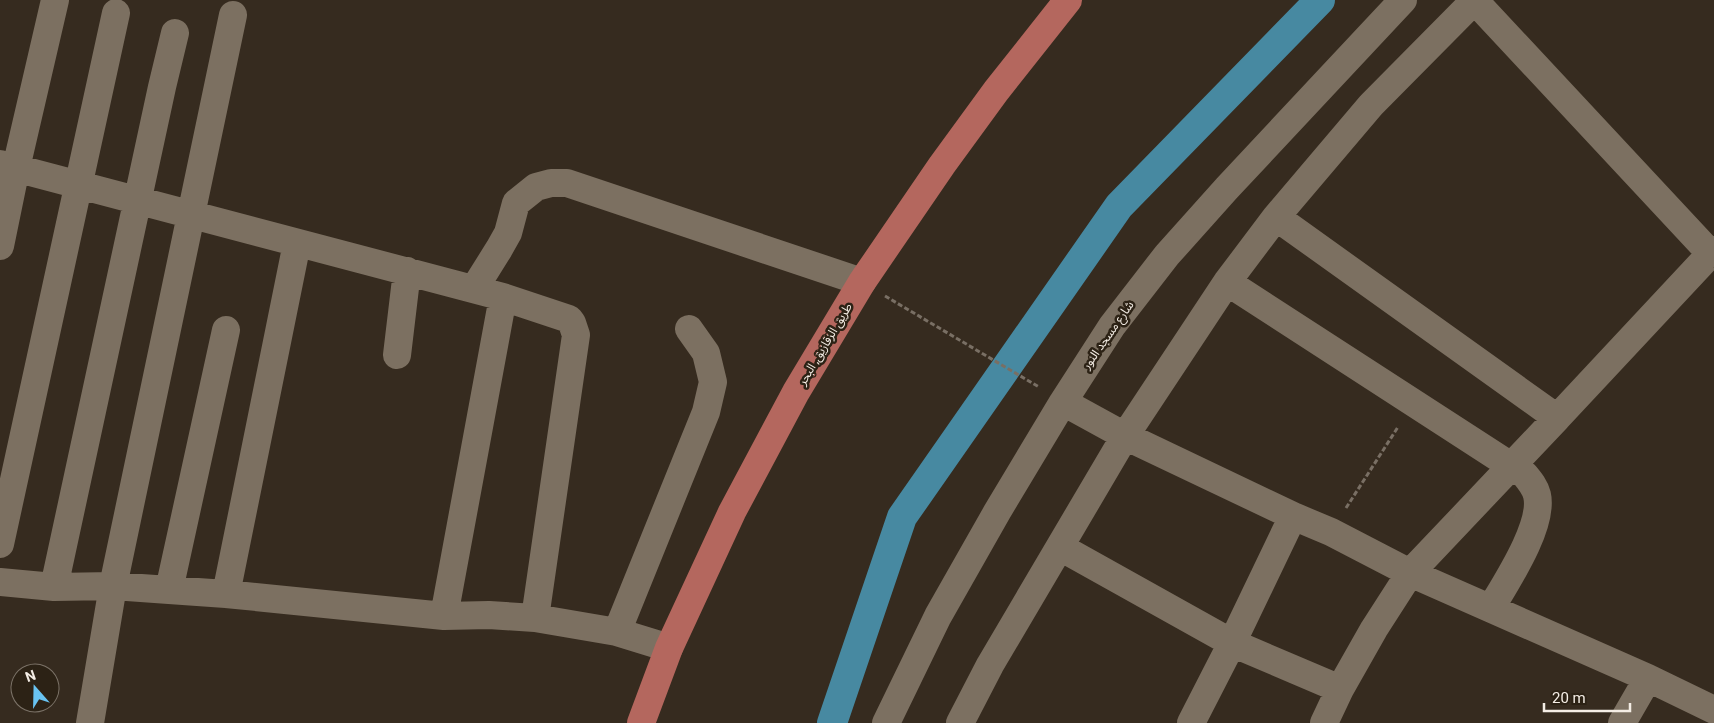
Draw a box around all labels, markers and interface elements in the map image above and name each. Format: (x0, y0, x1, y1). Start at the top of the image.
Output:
street label: شارع مسجد النور (1079, 298, 1138, 374)
street label: طريق الزقازيق, البحر (794, 300, 856, 389)
north arrow (10, 663, 60, 713)
text: N (23, 667, 38, 685)
scale bar (1544, 680, 1630, 712)
text: 20 m (1552, 689, 1586, 707)

